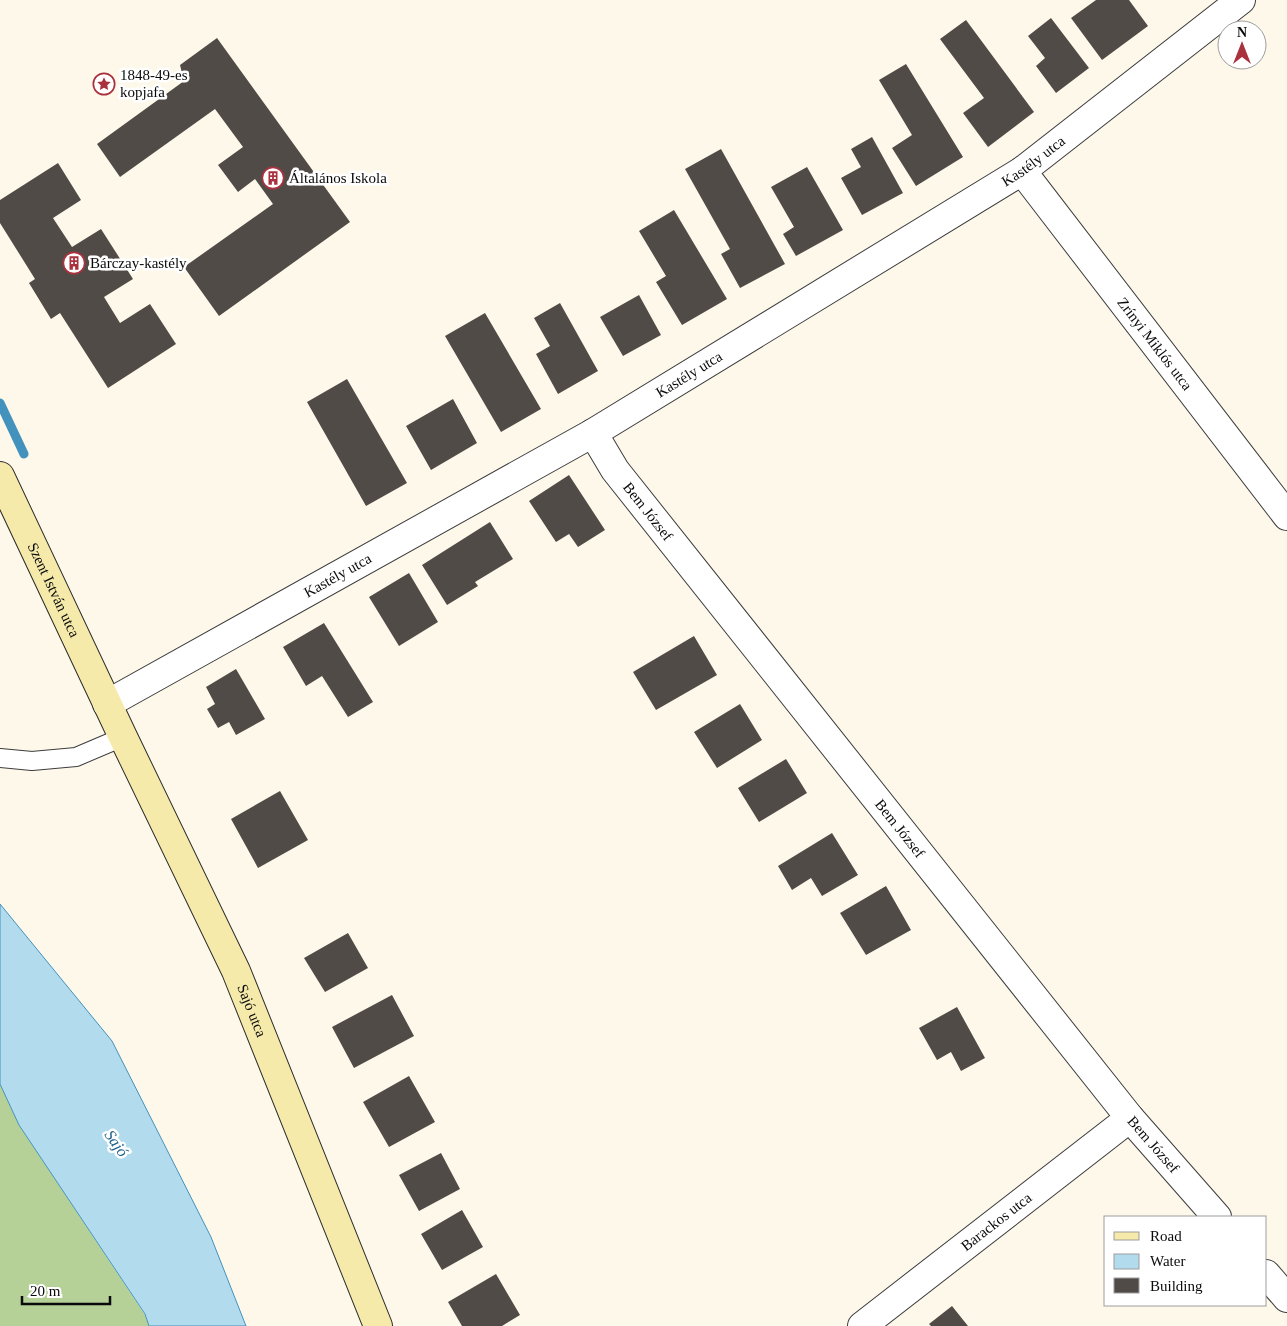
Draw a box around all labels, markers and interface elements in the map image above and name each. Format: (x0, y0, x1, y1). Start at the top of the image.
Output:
north arrow (1217, 20, 1267, 70)
text: N (1237, 25, 1247, 40)
place label: 1848-49-es kopjafa (120, 67, 188, 100)
place icon: 1848-49-es kopjafa (92, 72, 116, 96)
street label: Kastély utca (999, 132, 1068, 190)
building icon: Általános Iskola (261, 166, 285, 190)
place label: Általános Iskola (289, 170, 387, 186)
building icon: Bárczay-kastély (62, 251, 86, 275)
place label: Bárczay-kastély (90, 255, 187, 271)
street label: Zrínyi Miklós utca (1114, 294, 1196, 394)
street label: Kastély utca (653, 348, 725, 401)
street label: Bem József (620, 479, 676, 544)
street label: Szent István utca (25, 540, 83, 640)
street label: Kastély utca (301, 550, 374, 601)
street label: Bem József (872, 796, 928, 861)
street label: Sajó utca (234, 982, 270, 1040)
street label: Bem József (1124, 1113, 1182, 1176)
water label: Sajó (101, 1127, 132, 1160)
street label: Barackos utca (958, 1189, 1035, 1254)
legend (1104, 1216, 1267, 1306)
text: Road (1150, 1228, 1182, 1244)
text: Water (1150, 1253, 1185, 1269)
scale bar (22, 1274, 110, 1306)
text: Building (1150, 1278, 1203, 1294)
text: 20 m (30, 1283, 61, 1299)

